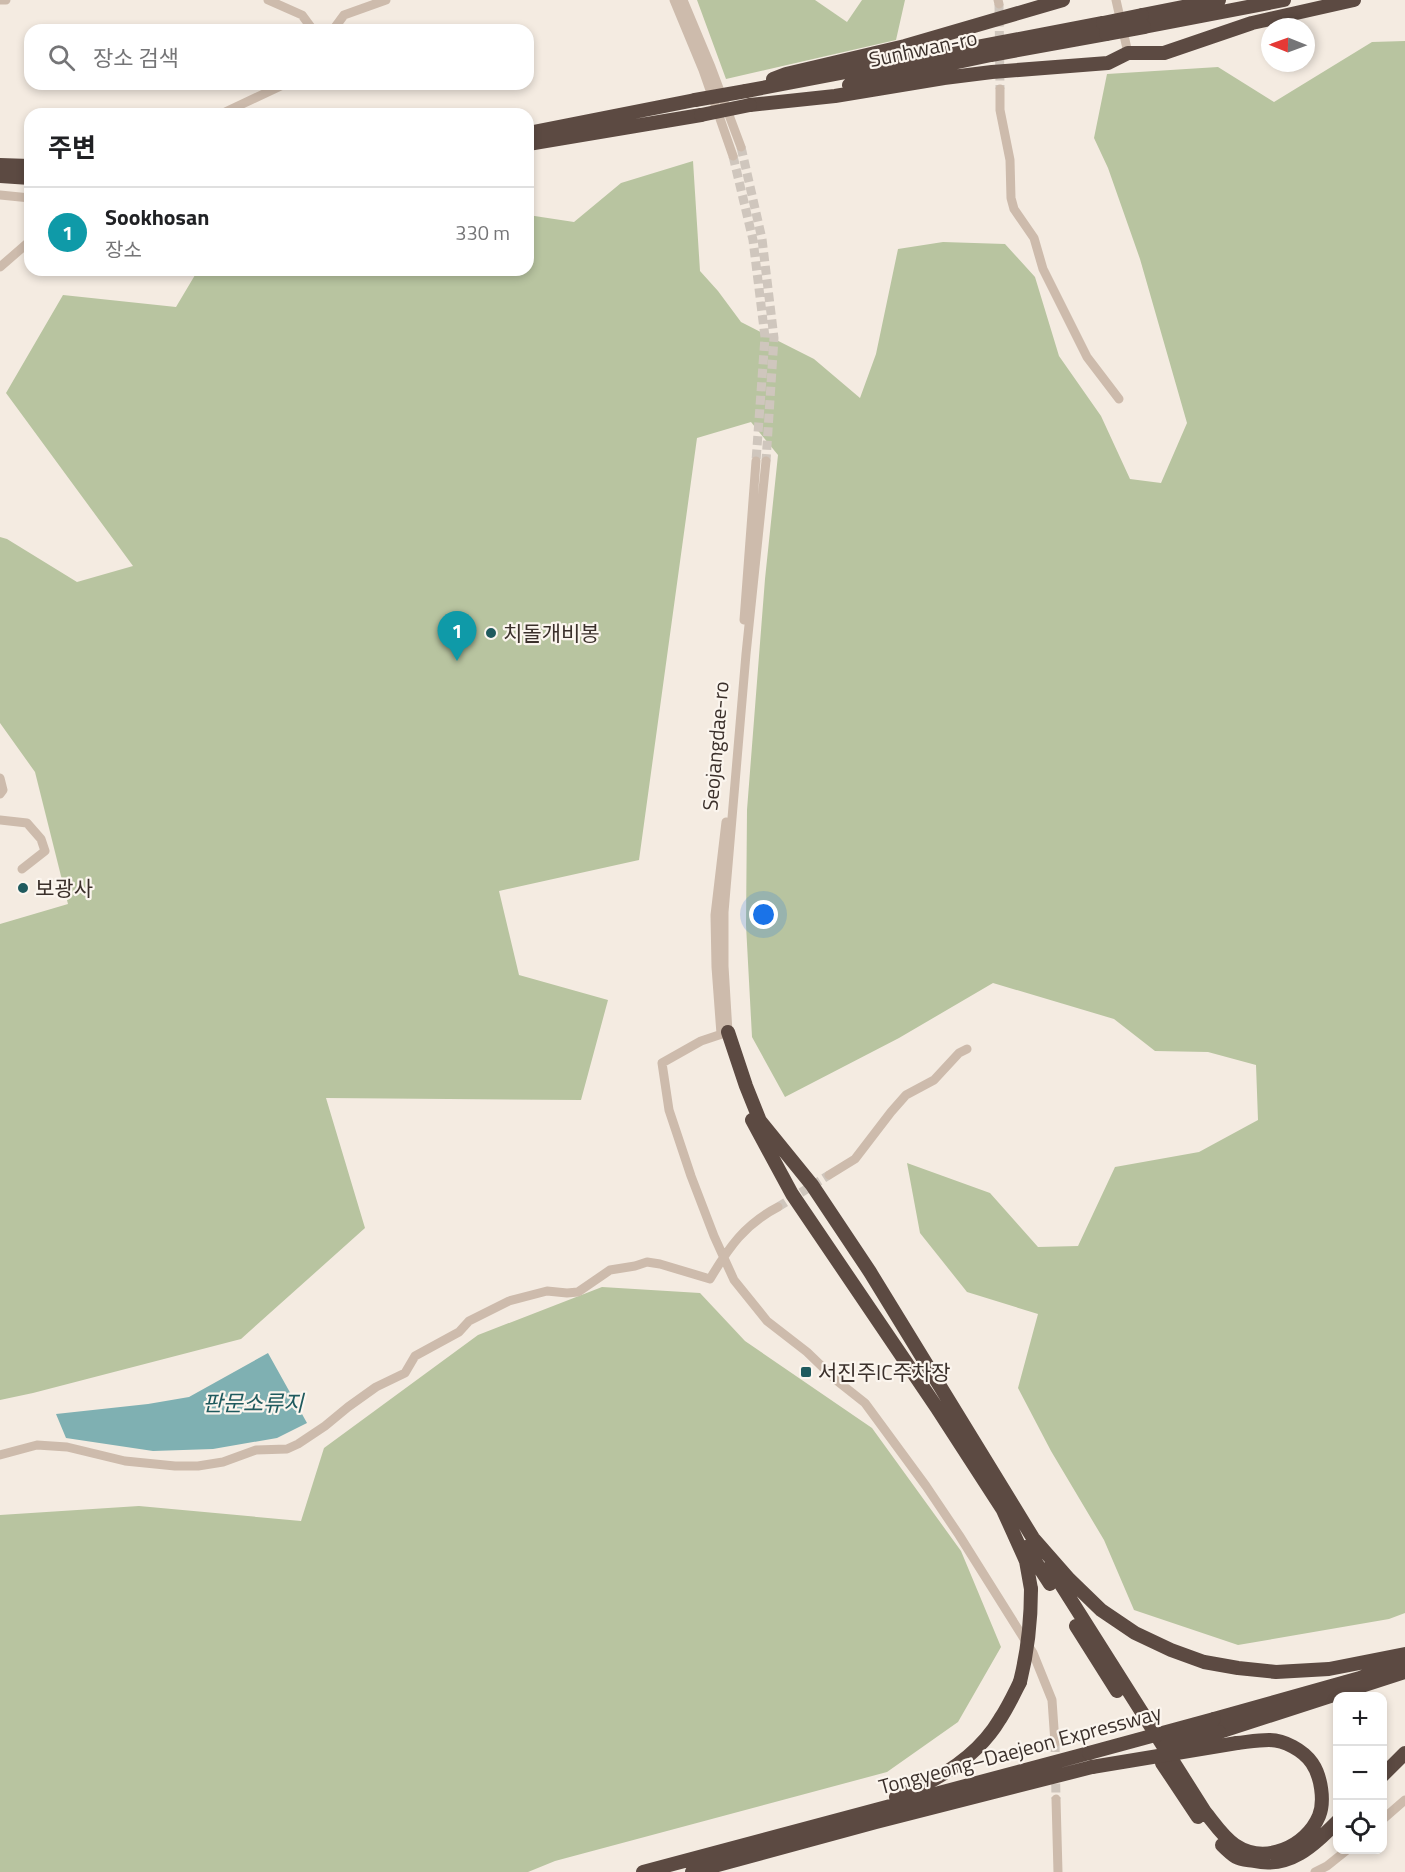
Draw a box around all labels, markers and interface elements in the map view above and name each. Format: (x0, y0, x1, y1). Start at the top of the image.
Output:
north arrow (1261, 18, 1315, 72)
street label: Sunhwan-ro (866, 21, 980, 75)
search box (24, 24, 534, 90)
icon: search (45, 41, 78, 74)
text: 장소 검색 (93, 41, 179, 75)
text: 주변 (48, 128, 96, 167)
text: Sookhosan (105, 200, 209, 234)
text: 1 (62, 217, 73, 248)
text: 330 m (455, 217, 510, 248)
text: 장소 (105, 234, 142, 265)
pin: 1 (438, 612, 476, 661)
place label: 치돌개비봉 (503, 617, 600, 649)
marker: 치돌개비봉 (484, 626, 498, 640)
street label: Seojangdae-ro (693, 680, 737, 812)
place label: 보광사 (35, 872, 93, 904)
marker: 보광사 (16, 881, 30, 895)
your location (749, 900, 778, 929)
place label: 서진주IC주차장 (818, 1356, 951, 1388)
marker: 서진주IC주차장 (799, 1365, 813, 1379)
water label: 판문소류지 (202, 1386, 305, 1420)
map controls (1333, 1692, 1387, 1854)
button: + (1333, 1692, 1387, 1746)
street label: Tongyeong–Daejeon Expressway (875, 1696, 1165, 1802)
button: − (1333, 1746, 1387, 1800)
button: locate (1333, 1800, 1387, 1854)

